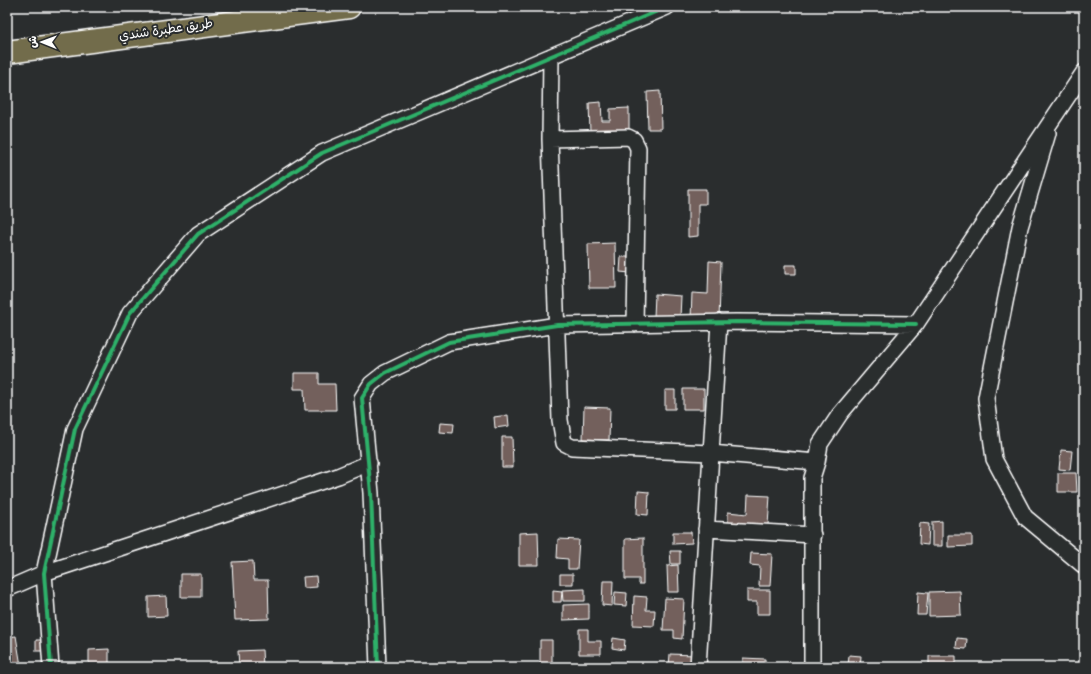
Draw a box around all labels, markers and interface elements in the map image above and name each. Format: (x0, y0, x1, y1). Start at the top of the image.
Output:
street label: طريق عطبرة شندي (118, 14, 214, 46)
north arrow (22, 22, 62, 62)
text: ش (25, 36, 41, 48)

